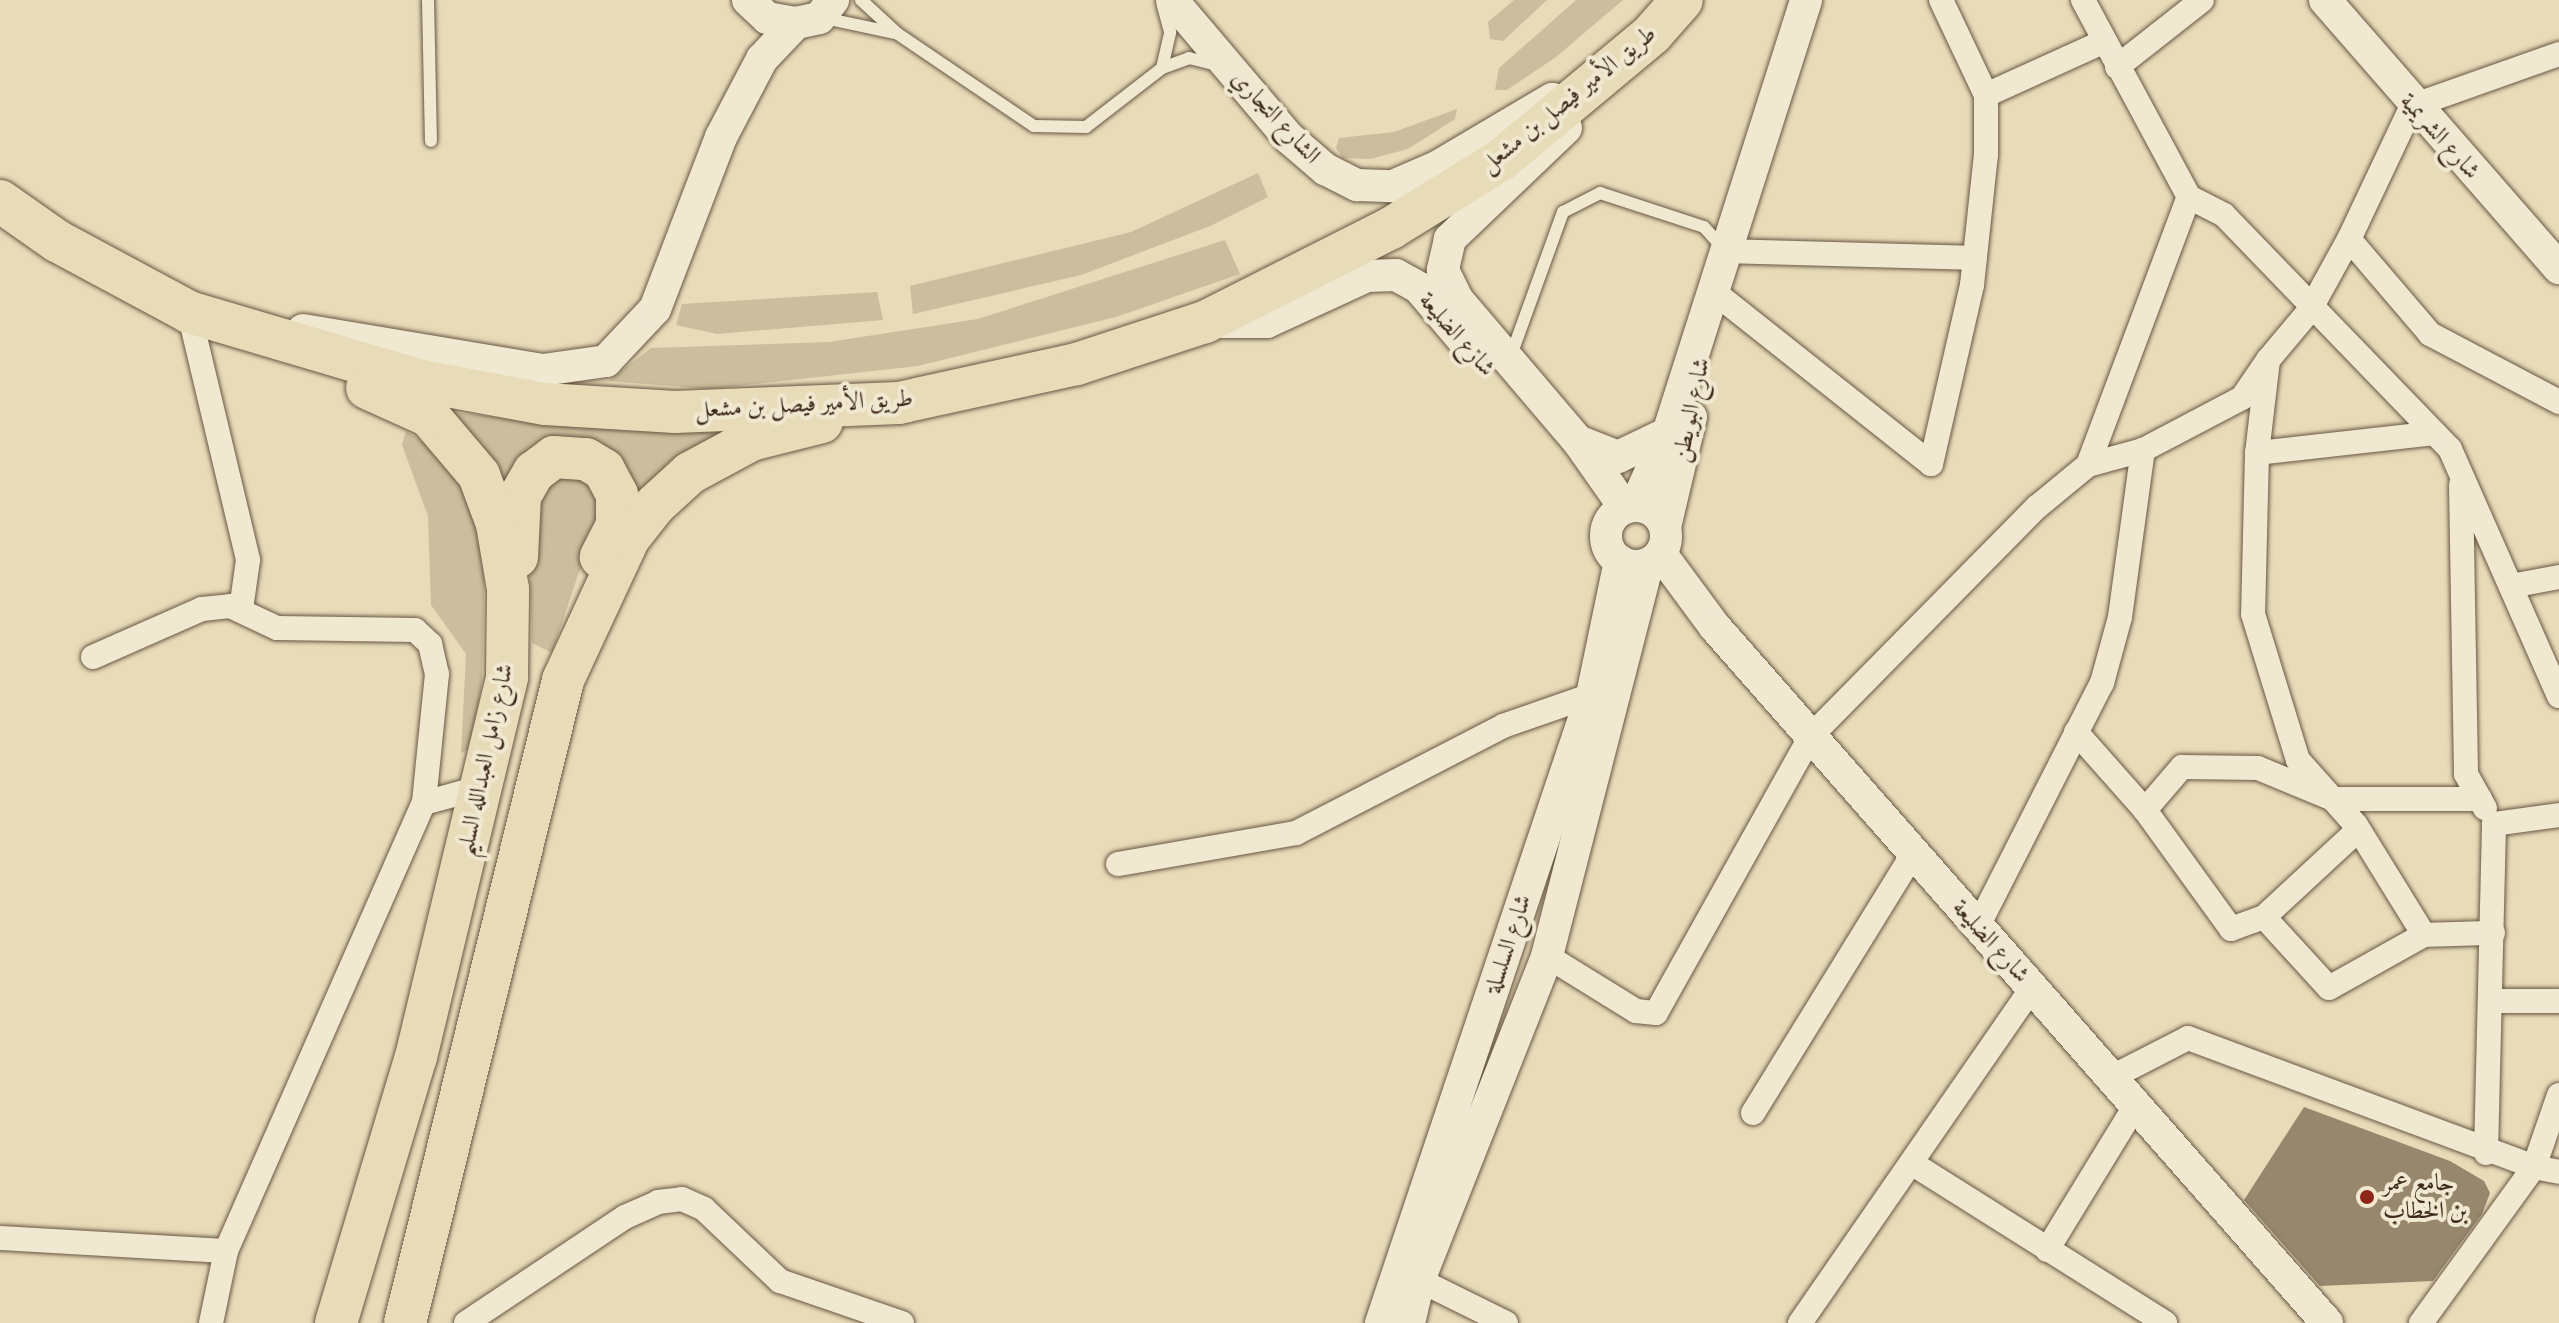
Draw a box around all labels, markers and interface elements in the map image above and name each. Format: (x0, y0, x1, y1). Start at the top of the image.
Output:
street label: طريق الأمير فيصل بن مشعل (1474, 19, 1662, 179)
street label: الشارع التجاري (1225, 64, 1327, 170)
street label: شارع الشريمية (2394, 87, 2486, 185)
street label: شارع الضليعة (1413, 286, 1501, 382)
street label: شارع البويطن (1666, 355, 1716, 465)
street label: طريق الأمير فيصل بن مشعل (694, 384, 914, 424)
street label: شارع زامل العبدالله السليم (451, 661, 519, 859)
street label: شارع السلسلة (1478, 891, 1538, 997)
street label: شارع الضليعة (1946, 893, 2036, 989)
place label: جامع عمر بن الخطاب (2383, 1169, 2467, 1225)
marker: جامع عمر بن الخطاب (2358, 1188, 2376, 1206)

